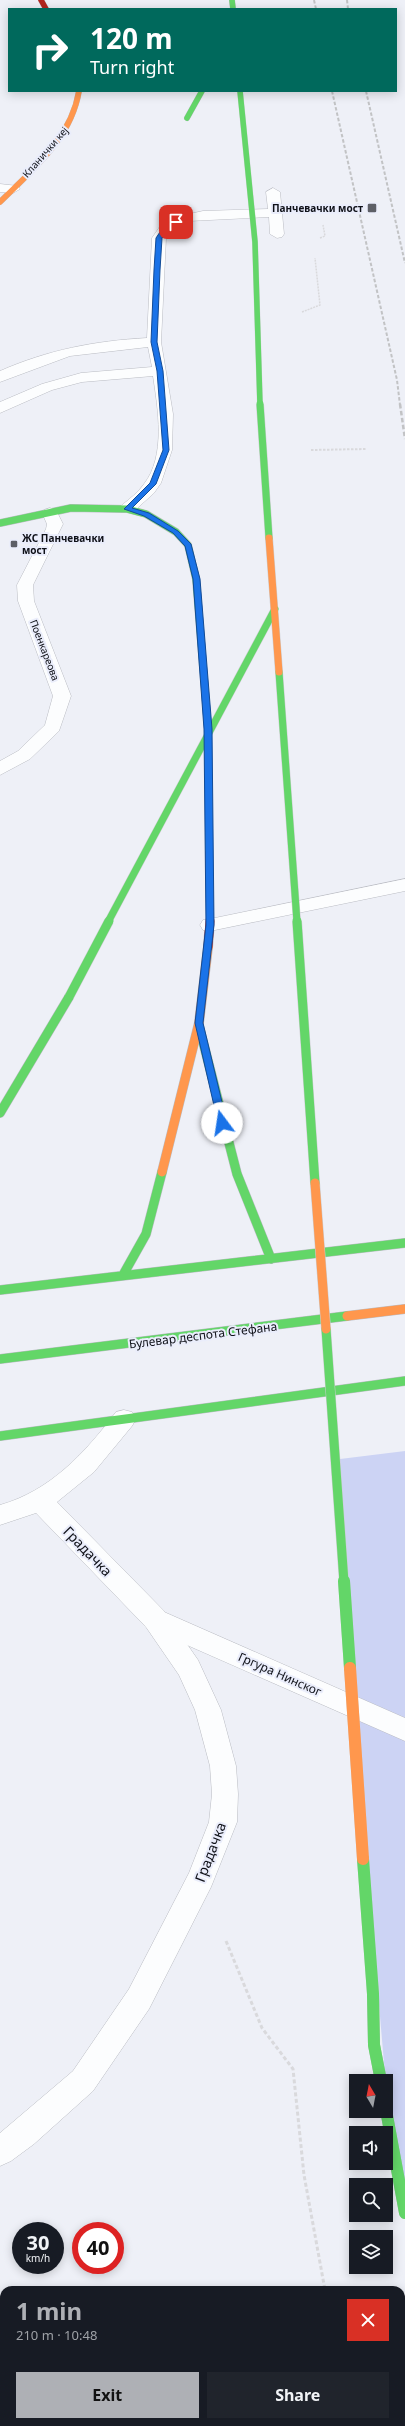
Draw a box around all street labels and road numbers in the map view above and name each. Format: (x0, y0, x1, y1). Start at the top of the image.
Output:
street label: Кланички кеј (19, 124, 71, 180)
street label: Поенкареова (27, 617, 63, 683)
street label: Булевар деспота Стефана (128, 1317, 278, 1353)
street label: Градачка (59, 1522, 117, 1580)
street label: Гргура Нинског (236, 1648, 324, 1700)
street label: Градачка (190, 1819, 230, 1885)

